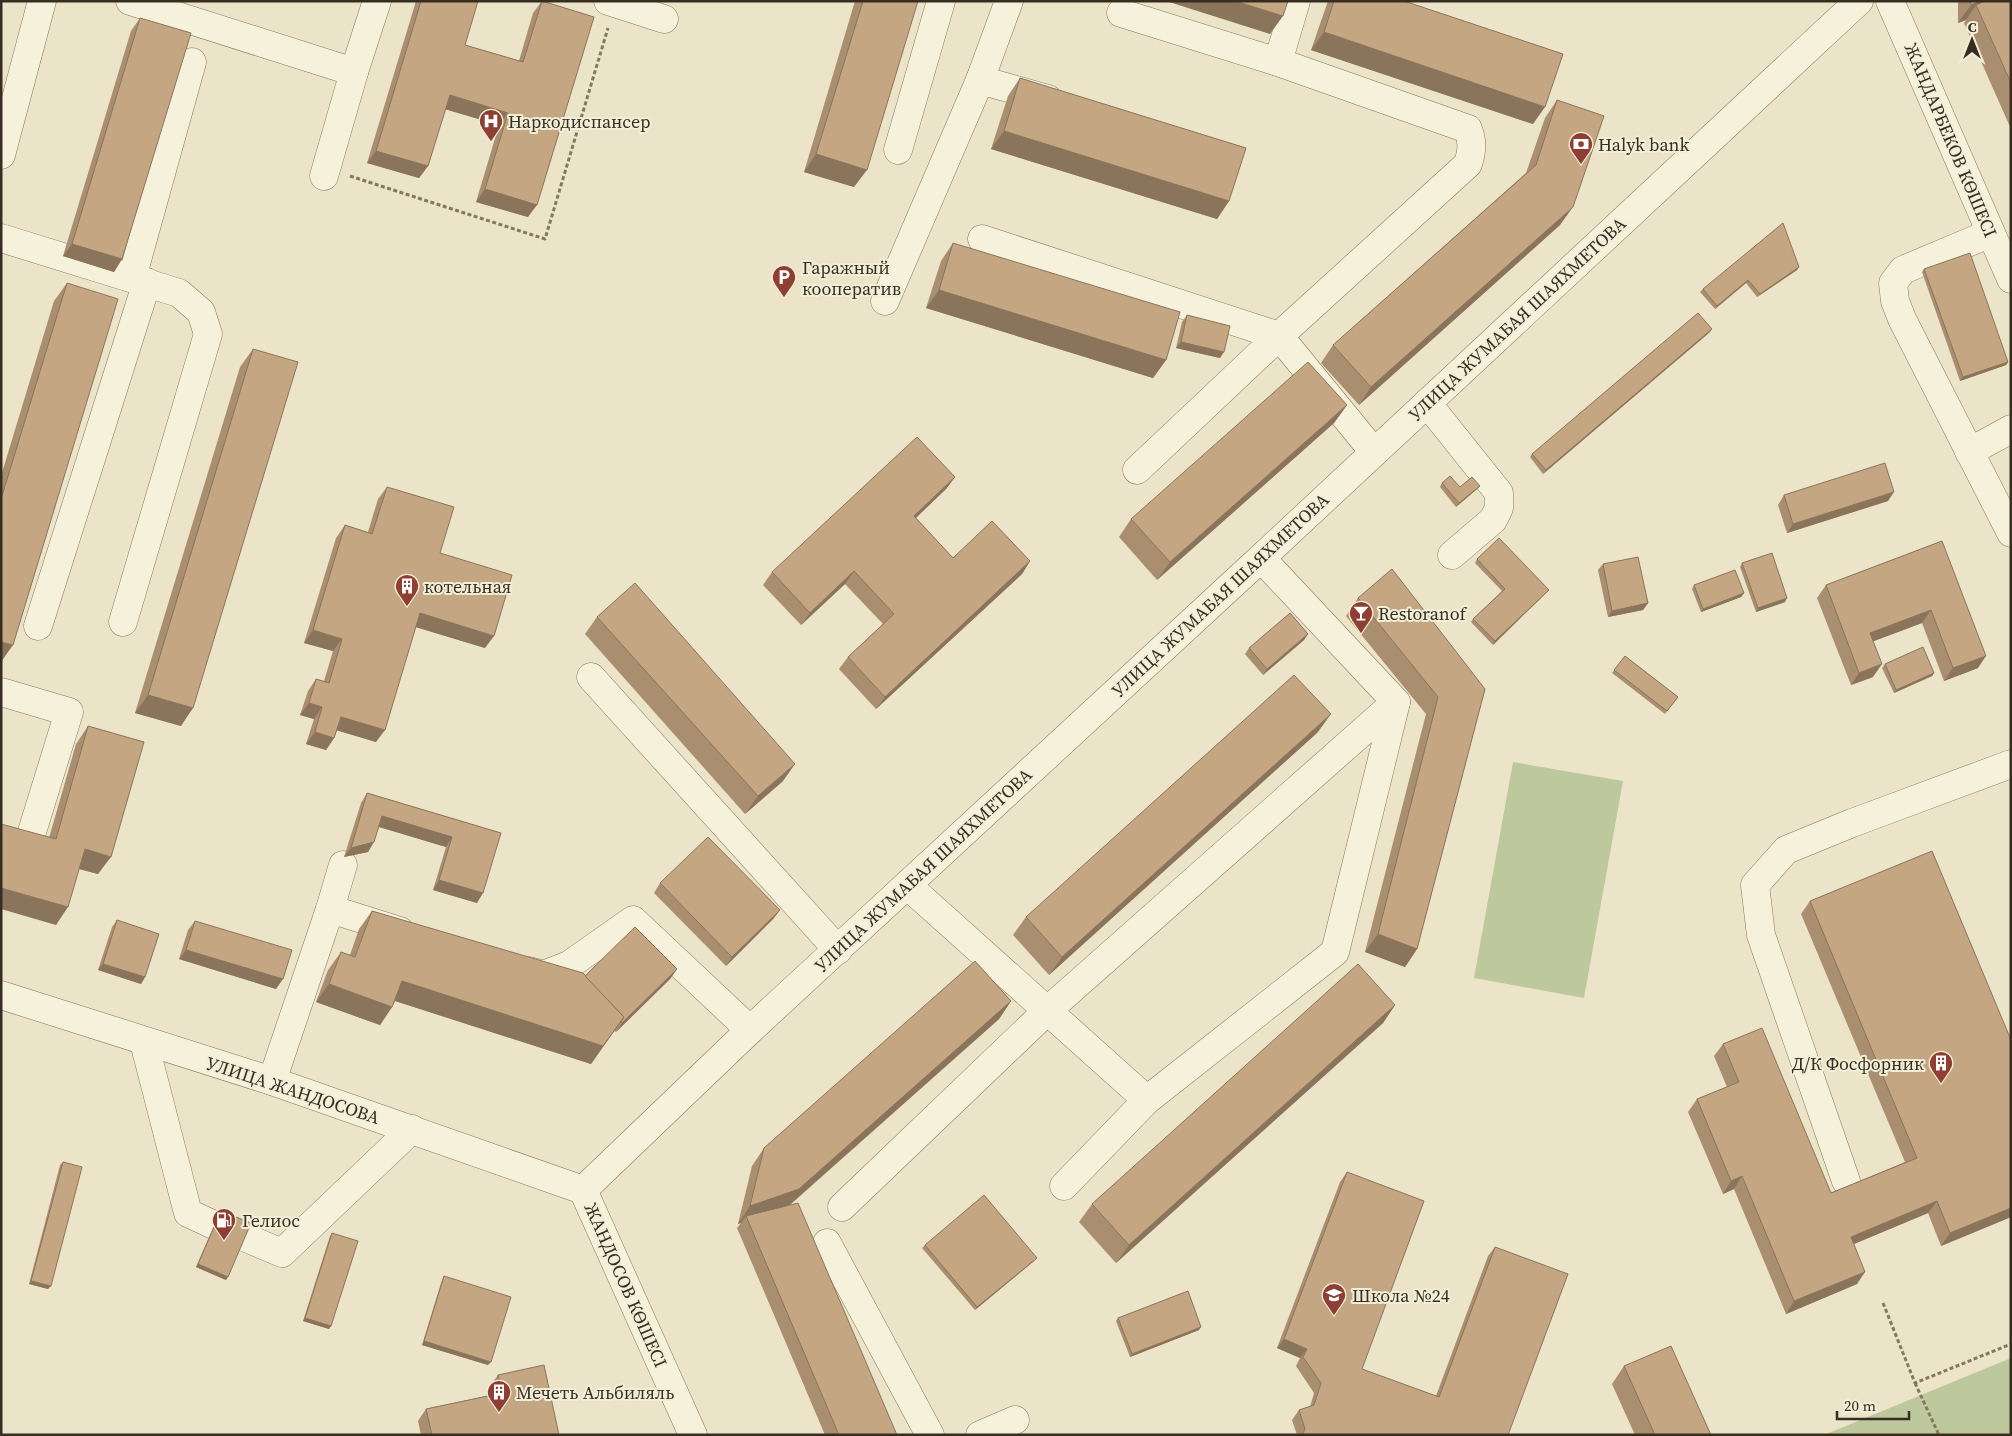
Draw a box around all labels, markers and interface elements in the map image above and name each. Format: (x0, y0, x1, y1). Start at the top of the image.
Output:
north arrow (1947, 15, 1997, 65)
text: С (1968, 17, 1977, 37)
street label: ЖАНДАРБЕКОВ КӨШЕСІ (1899, 39, 2003, 241)
hospital icon: Наркодиспансер (478, 108, 504, 142)
place label: Наркодиспансер (508, 109, 651, 134)
bank icon: Halyk bank (1568, 131, 1594, 165)
place label: Halyk bank (1598, 132, 1689, 157)
street label: УЛИЦА ЖУМАБАЯ ШАЯХМЕТОВА (1403, 211, 1631, 427)
place label: Гаражный кооператив (802, 255, 901, 301)
parking icon: Гаражный кооператив (771, 264, 797, 298)
street label: УЛИЦА ЖУМАБАЯ ШАЯХМЕТОВА (1106, 487, 1334, 703)
building icon: котельная (394, 573, 420, 607)
place label: котельная (424, 574, 511, 599)
bar icon: Restoranof (1348, 600, 1374, 634)
place label: Restoranof (1378, 601, 1468, 626)
street label: УЛИЦА ЖУМАБАЯ ШАЯХМЕТОВА (809, 762, 1037, 978)
street label: УЛИЦА ЖАНДОСОВА (203, 1050, 383, 1130)
building icon: Д/К Фосфорник (1928, 1050, 1954, 1084)
place label: Д/К Фосфорник (1792, 1051, 1924, 1076)
street label: ЖАНДОСОВ КӨШЕСІ (578, 1199, 674, 1371)
fuel station icon: Гелиос (211, 1207, 237, 1241)
place label: Гелиос (242, 1208, 300, 1233)
school or university icon: Школа №24 (1321, 1282, 1347, 1316)
place label: Школа №24 (1352, 1283, 1450, 1308)
building icon: Мечеть Альбиляль (486, 1379, 512, 1413)
place label: Мечеть Альбиляль (516, 1380, 674, 1405)
scale bar (1837, 1388, 1910, 1420)
text: 20 m (1844, 1395, 1876, 1416)

